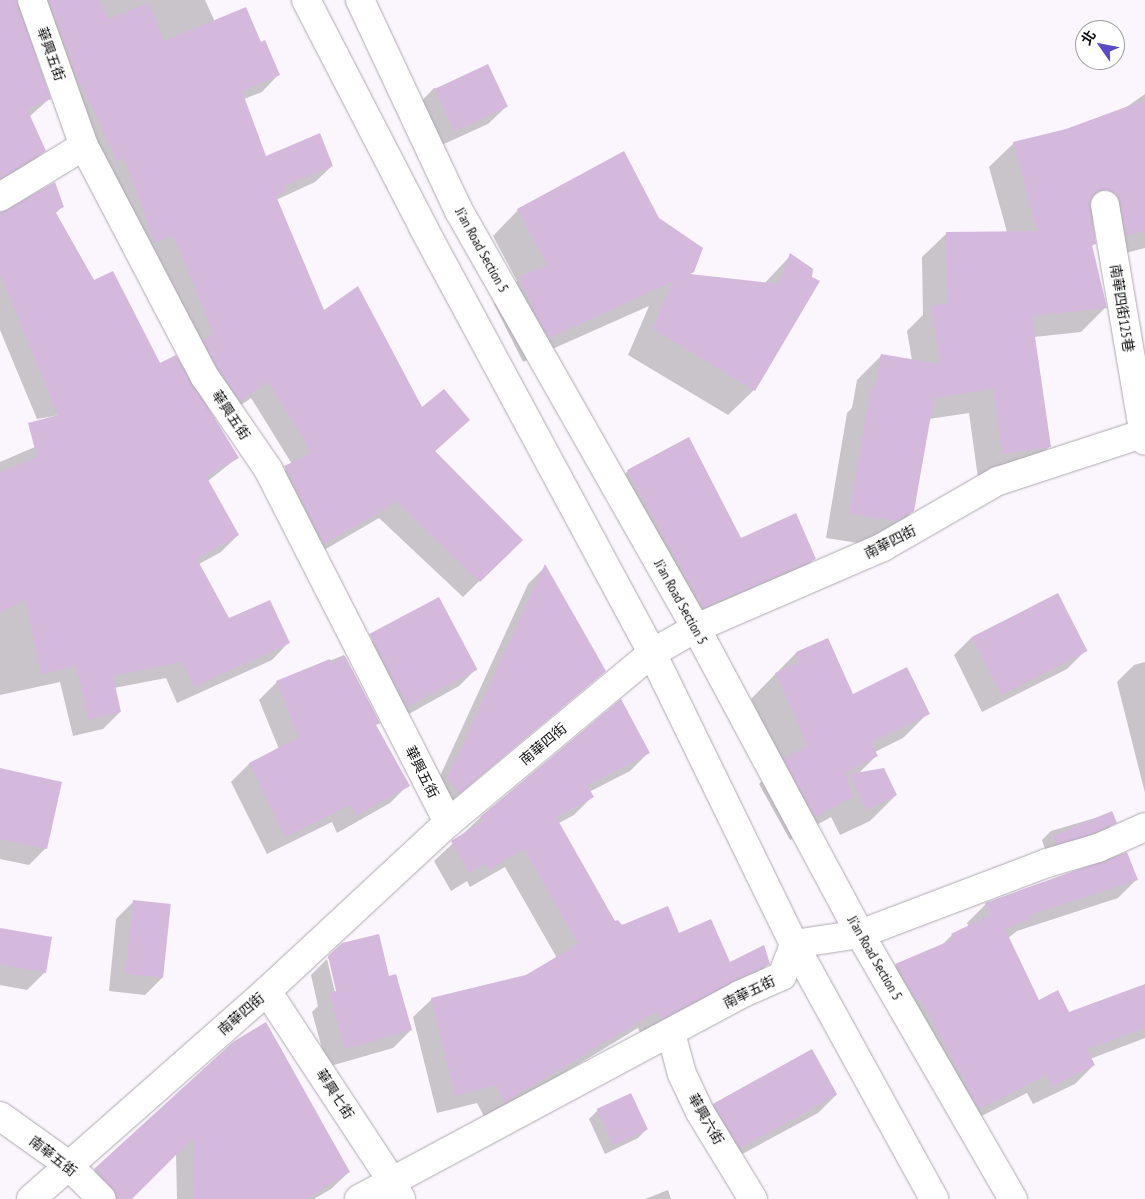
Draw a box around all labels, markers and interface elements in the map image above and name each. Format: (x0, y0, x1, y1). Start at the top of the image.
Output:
north arrow (1075, 20, 1125, 70)
street label: 華興五街 (34, 25, 68, 83)
text: 北 (1077, 27, 1100, 48)
street label: Ji’an Road Section 5 (452, 205, 512, 295)
street label: 南華四街125巷 (1107, 263, 1137, 353)
street label: 華興五街 (208, 387, 254, 443)
street label: 南華四街 (861, 522, 919, 562)
street label: Ji’an Road Section 5 (651, 557, 711, 647)
street label: 南華四街 (516, 720, 570, 768)
street label: 華興五街 (402, 743, 442, 801)
street label: Ji’an Road Section 5 (844, 913, 906, 1003)
street label: 南華五街 (720, 972, 778, 1012)
street label: 南華四街 (214, 989, 268, 1039)
street label: 華興七街 (313, 1066, 357, 1122)
street label: 華興六街 (685, 1091, 727, 1147)
street label: 南華五街 (26, 1132, 80, 1180)

